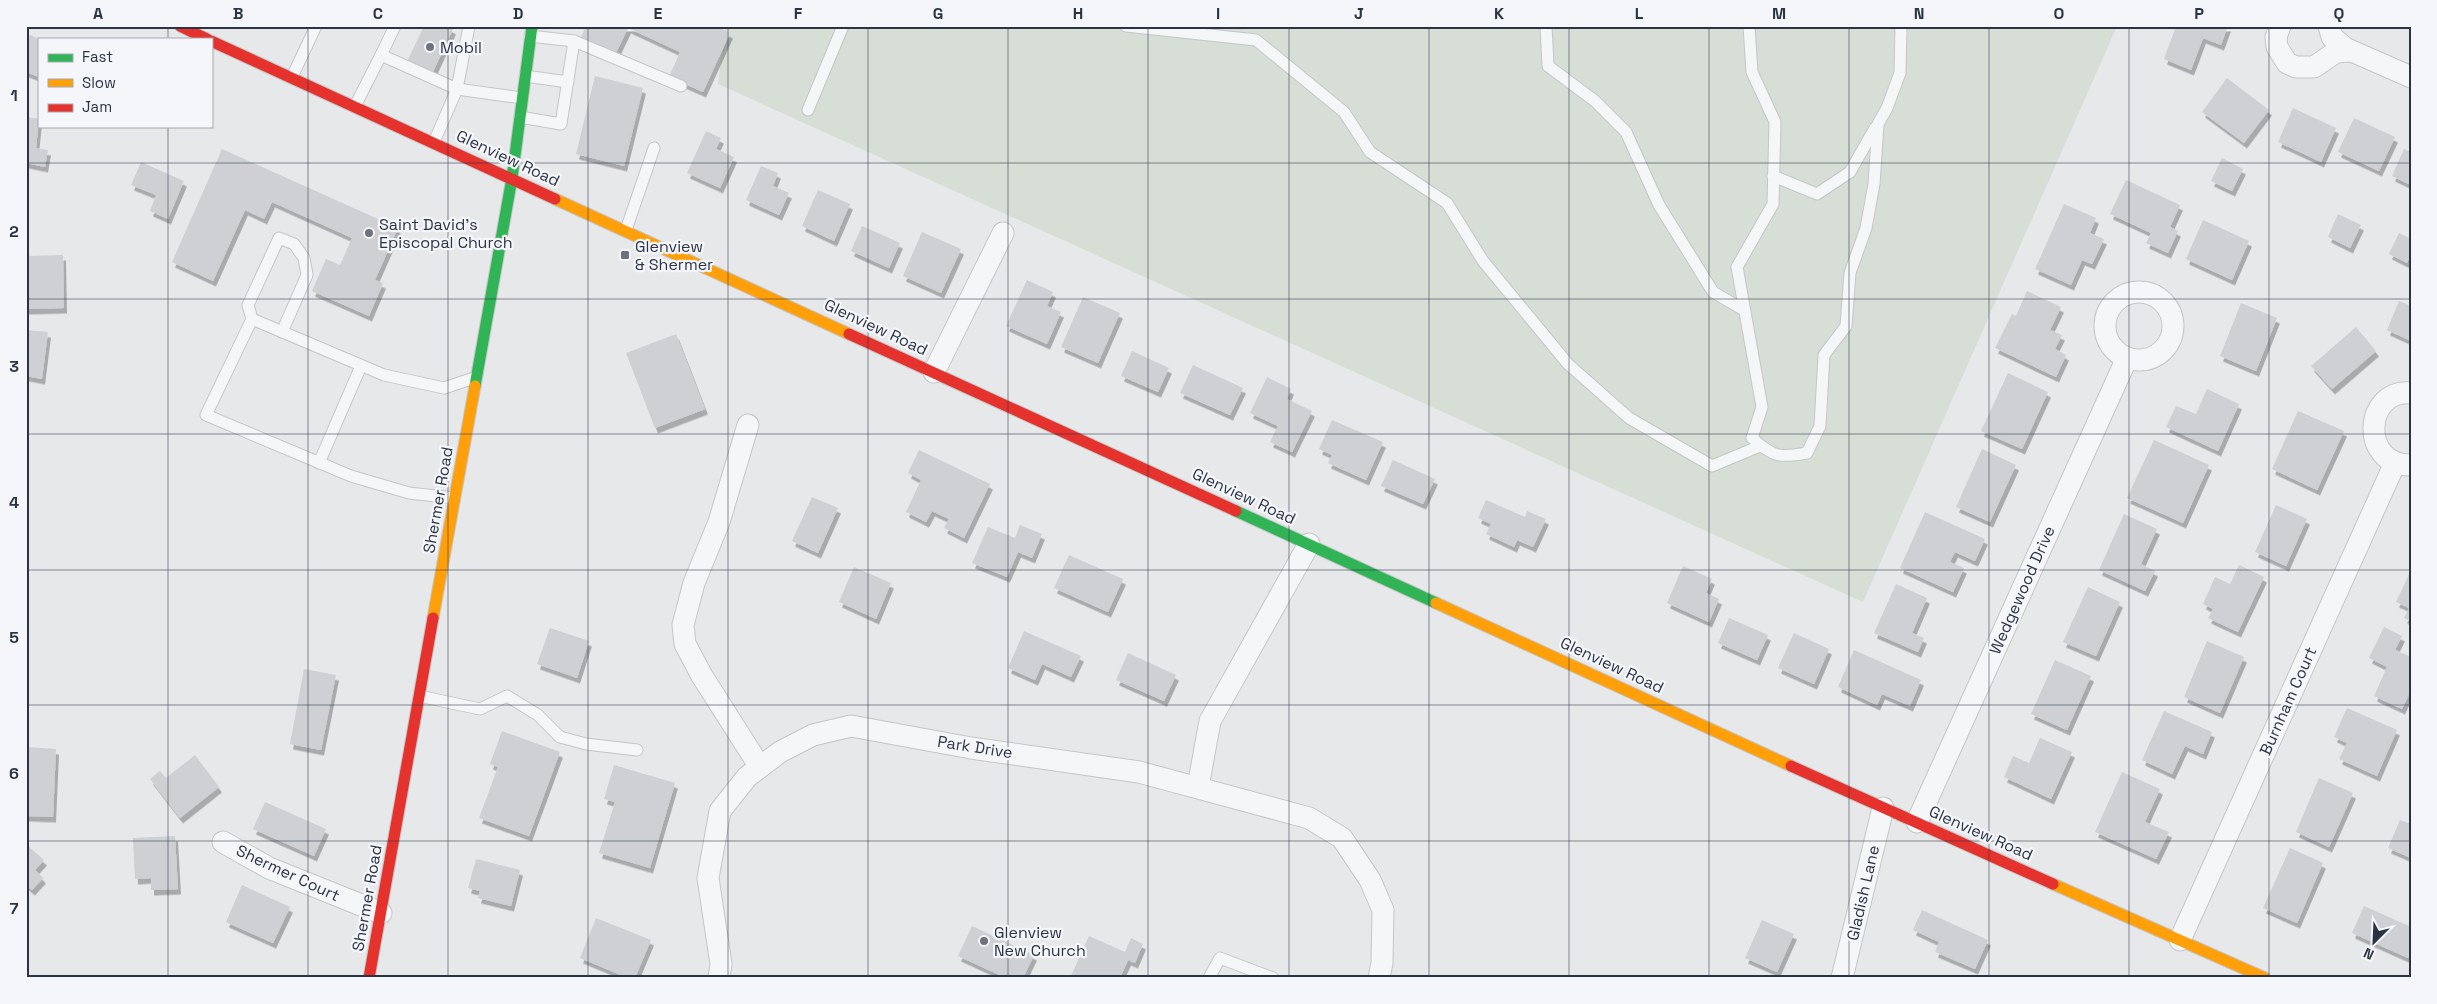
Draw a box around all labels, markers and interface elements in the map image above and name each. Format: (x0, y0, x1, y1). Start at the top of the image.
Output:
text: A (93, 3, 103, 24)
text: B (233, 3, 243, 24)
text: C (373, 3, 383, 24)
text: D (513, 3, 523, 24)
text: E (654, 3, 663, 24)
text: F (794, 3, 803, 24)
text: G (933, 3, 943, 24)
text: H (1073, 3, 1083, 24)
text: I (1216, 3, 1220, 24)
text: J (1354, 3, 1364, 24)
text: K (1494, 3, 1504, 24)
text: L (1635, 3, 1644, 24)
text: M (1772, 3, 1786, 24)
text: N (1914, 3, 1924, 24)
text: O (2054, 3, 2065, 24)
text: P (2194, 3, 2204, 24)
text: Q (2334, 3, 2345, 24)
place label: Mobil (440, 37, 482, 58)
legend (38, 38, 212, 128)
marker: Mobil (424, 41, 436, 53)
text: Fast (82, 47, 113, 66)
text: Slow (82, 73, 116, 92)
text: 1 (10, 85, 18, 106)
text: Jam (82, 97, 112, 116)
street label: Glenview Road (453, 125, 563, 191)
place label: Saint David's Episcopal Church (379, 214, 513, 253)
text: 2 (9, 221, 19, 242)
marker: Saint David's Episcopal Church (363, 227, 375, 239)
place label: Glenview & Shermer (635, 236, 713, 275)
marker: Glenview & Shermer (619, 249, 631, 261)
street label: Glenview Road (821, 294, 931, 360)
text: 3 (9, 356, 19, 377)
street label: Shermer Road (418, 445, 458, 555)
street label: Glenview Road (1189, 463, 1299, 529)
text: 4 (9, 492, 19, 513)
street label: Wedgewood Drive (1984, 523, 2060, 657)
text: 5 (9, 627, 19, 648)
street label: Glenview Road (1557, 632, 1667, 698)
street label: Burnham Court (2255, 644, 2321, 758)
street label: Park Drive (936, 731, 1014, 763)
text: 6 (9, 763, 19, 784)
street label: Glenview Road (1926, 801, 2036, 865)
street label: Shermer Court (233, 840, 343, 906)
street label: Shermer Road (347, 843, 387, 953)
street label: Gladish Lane (1842, 843, 1884, 943)
text: 7 (10, 898, 19, 919)
north arrow (2350, 916, 2400, 966)
place label: Glenview New Church (994, 922, 1086, 961)
marker: Glenview New Church (978, 935, 990, 947)
text: N (2361, 944, 2377, 964)

